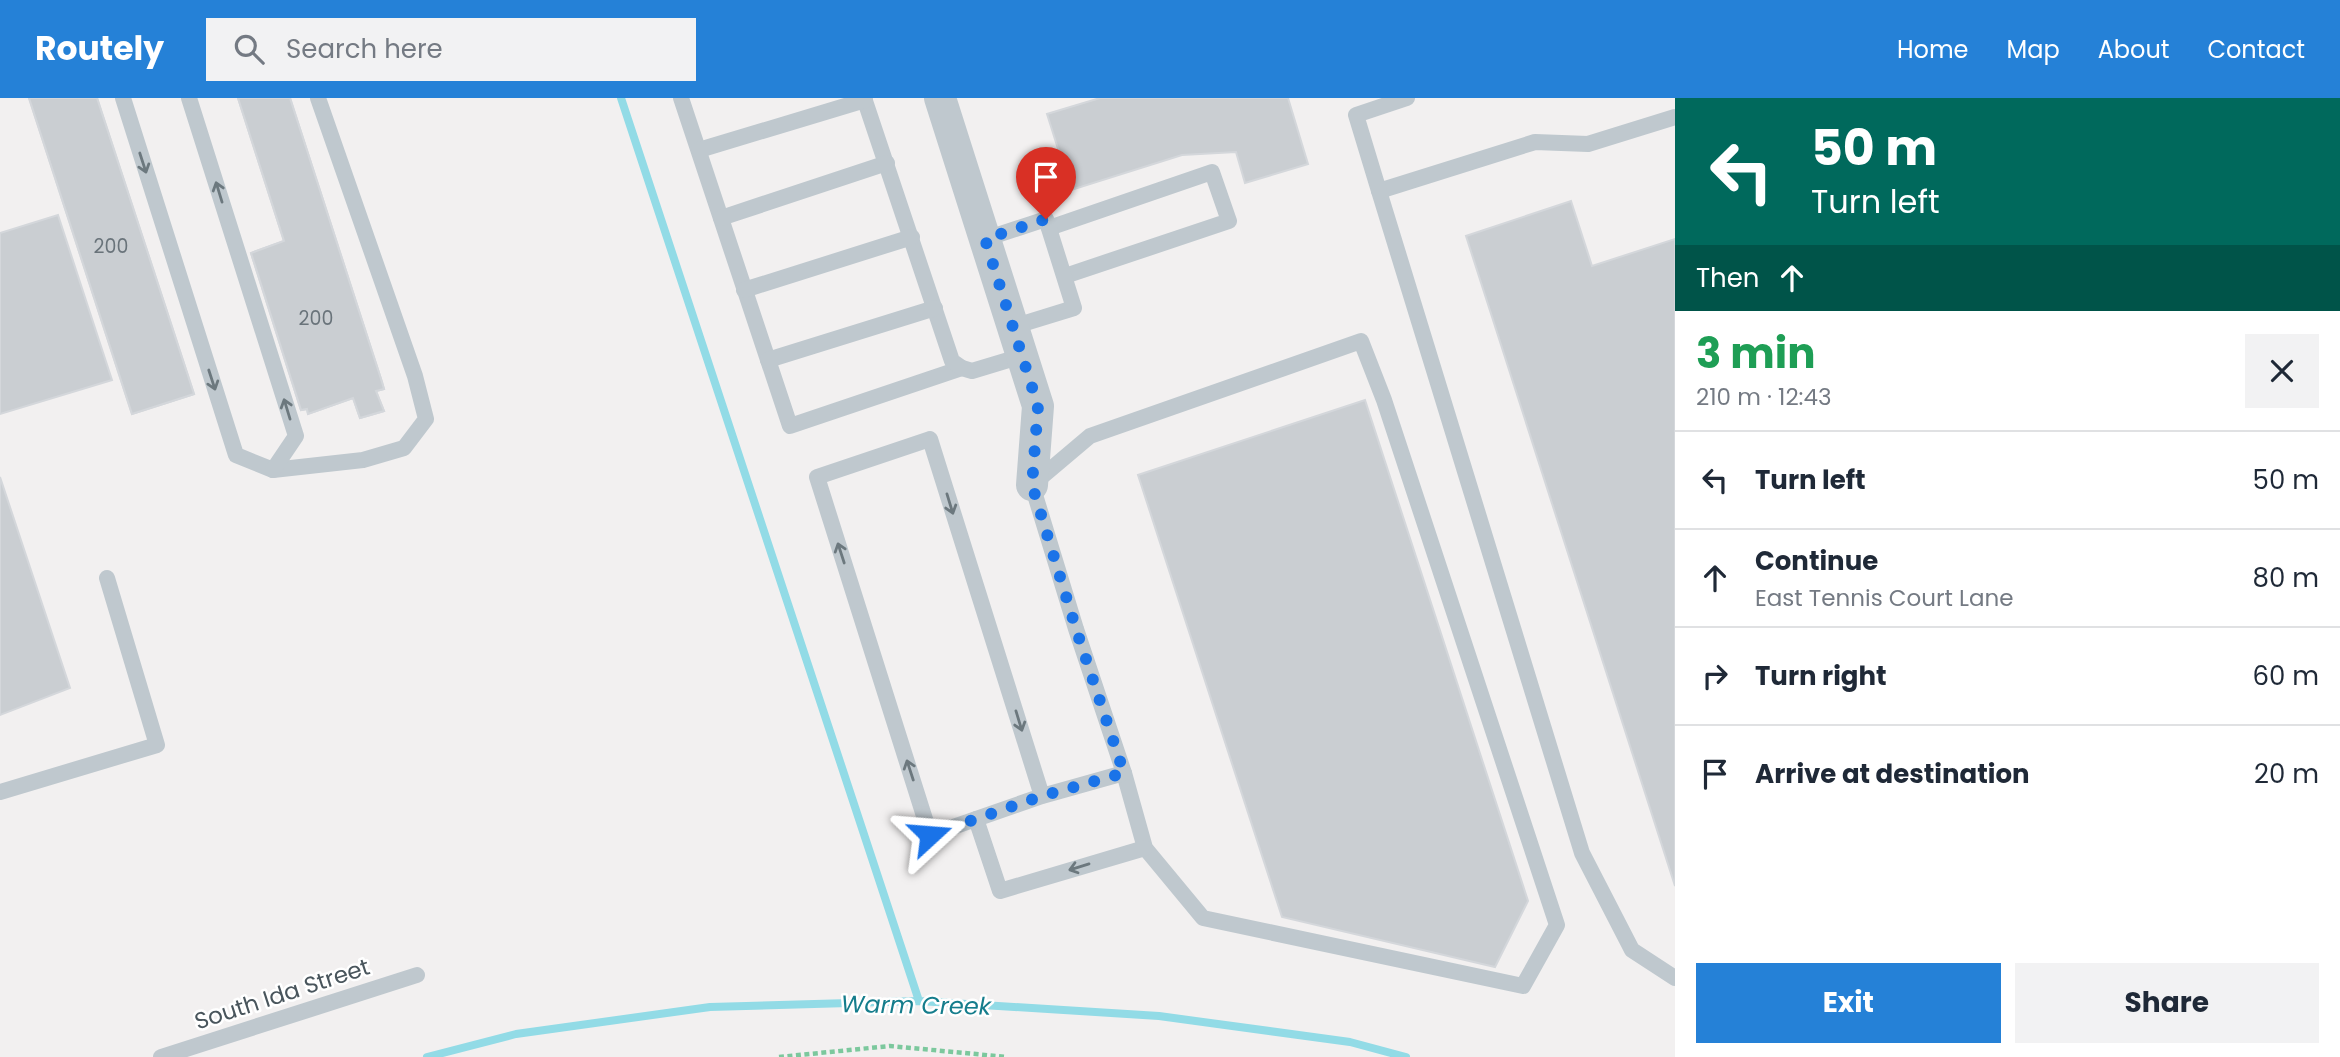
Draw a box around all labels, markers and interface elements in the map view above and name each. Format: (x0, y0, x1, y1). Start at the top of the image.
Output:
search box (206, 18, 696, 81)
text: Routely (35, 25, 164, 72)
icon: search (230, 30, 268, 68)
text: Search here (286, 31, 443, 67)
text: Home (1897, 33, 1969, 66)
text: Map (2007, 33, 2060, 66)
text: About (2098, 33, 2169, 66)
text: Contact (2207, 33, 2305, 66)
text: 50 m (1811, 114, 1937, 182)
icon: left (1696, 126, 1787, 217)
pin (1016, 147, 1076, 219)
one-way arrow (138, 152, 151, 174)
icon: arrive (1027, 158, 1065, 196)
text: Turn left (1811, 179, 1940, 224)
one-way arrow (212, 182, 225, 204)
house number: 200 (94, 233, 128, 260)
icon: ahead (1773, 259, 1811, 297)
text: Then (1696, 260, 1759, 296)
house number: 200 (299, 305, 333, 332)
text: 3 min (1696, 324, 1816, 383)
button: close (2245, 334, 2319, 408)
one-way arrow (206, 369, 219, 391)
text: 210 m · 12:43 (1696, 381, 1832, 413)
one-way arrow (280, 399, 293, 421)
icon: left (1696, 461, 1734, 499)
text: Turn left (1755, 462, 1866, 498)
text: 50 m (2253, 462, 2319, 498)
one-way arrow (945, 493, 958, 515)
one-way arrow (834, 543, 846, 565)
text: Continue (1755, 543, 1878, 579)
icon: ahead (1696, 559, 1734, 597)
text: 80 m (2253, 560, 2319, 596)
text: East Tennis Court Lane (1755, 582, 2014, 614)
icon: right (1696, 657, 1734, 695)
text: Turn right (1755, 658, 1887, 694)
text: 60 m (2252, 658, 2319, 694)
one-way arrow (1013, 710, 1026, 732)
icon: arrive (1696, 755, 1734, 793)
text: Arrive at destination (1755, 756, 2030, 792)
text: 20 m (2254, 756, 2319, 792)
one-way arrow (903, 760, 915, 782)
position arrow (893, 798, 967, 872)
one-way arrow (1068, 862, 1090, 875)
street label: South Ida Street (190, 951, 374, 1037)
button: Exit (1696, 963, 2001, 1043)
button: Share (2015, 963, 2319, 1043)
water label: Warm Creek (841, 987, 993, 1023)

